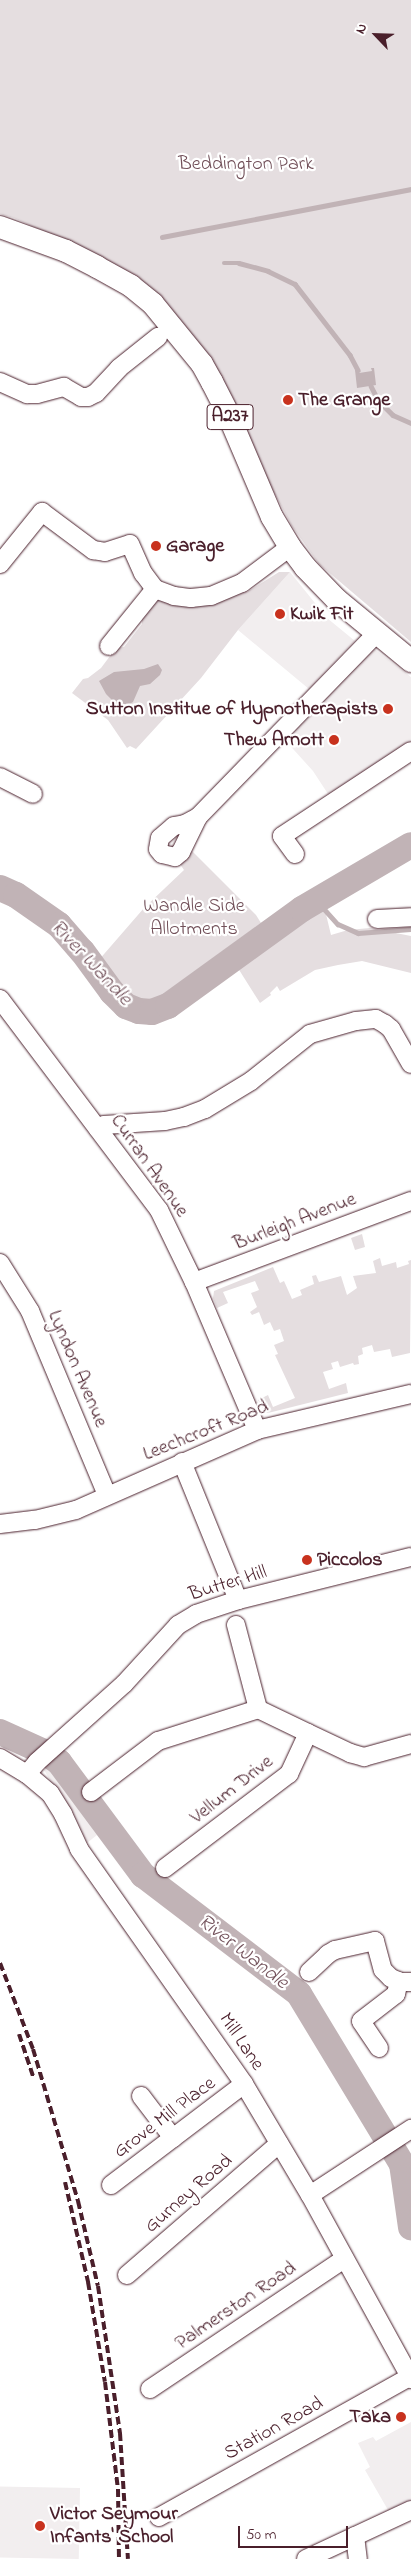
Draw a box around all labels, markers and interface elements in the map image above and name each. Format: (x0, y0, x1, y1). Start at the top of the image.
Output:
north arrow (351, 10, 401, 60)
text: N (350, 20, 373, 37)
park label: Beddington Park (178, 152, 314, 176)
place label: The Grange (298, 388, 390, 412)
marker: The Grange (282, 394, 294, 406)
road number: A237 (206, 401, 254, 434)
place label: Garage (166, 534, 224, 558)
marker: Garage (150, 540, 162, 552)
place label: Kwik Fit (290, 602, 353, 626)
marker: Kwik Fit (274, 608, 286, 620)
place label: Sutton Institue of Hypnotherapists (86, 697, 378, 721)
marker: Sutton Institue of Hypnotherapists (382, 703, 394, 715)
place label: Thew Arnott (224, 728, 324, 752)
marker: Thew Arnott (328, 734, 340, 746)
park label: Wandle Side Allotments (143, 895, 245, 942)
water label: River Wandle (45, 915, 137, 1011)
street label: Curran Avenue (105, 1110, 193, 1222)
street label: Burleigh Avenue (230, 1188, 360, 1256)
street label: Lyndon Avenue (42, 1307, 112, 1431)
street label: Leechcroft Road (140, 1395, 272, 1467)
place label: Piccolos (317, 1548, 382, 1572)
marker: Piccolos (301, 1554, 313, 1566)
street label: Butter Hill (186, 1561, 270, 1607)
street label: Vellum Drive (186, 1750, 278, 1830)
water label: River Wandle (193, 1909, 293, 1995)
street label: Mill Lane (213, 2009, 269, 2075)
street label: Grove Mill Place (109, 2072, 221, 2164)
street label: Gurney Road (140, 2149, 238, 2239)
street label: Palmerston Road (171, 2257, 301, 2355)
street label: Station Road (220, 2392, 328, 2466)
place label: Taka (349, 2405, 391, 2429)
marker: Taka (395, 2411, 407, 2423)
place label: Victor Seymour Infants' School (50, 2502, 178, 2549)
scale bar (241, 2516, 351, 2548)
marker: Victor Seymour Infants' School (34, 2520, 46, 2532)
text: 50 m (246, 2524, 276, 2546)

